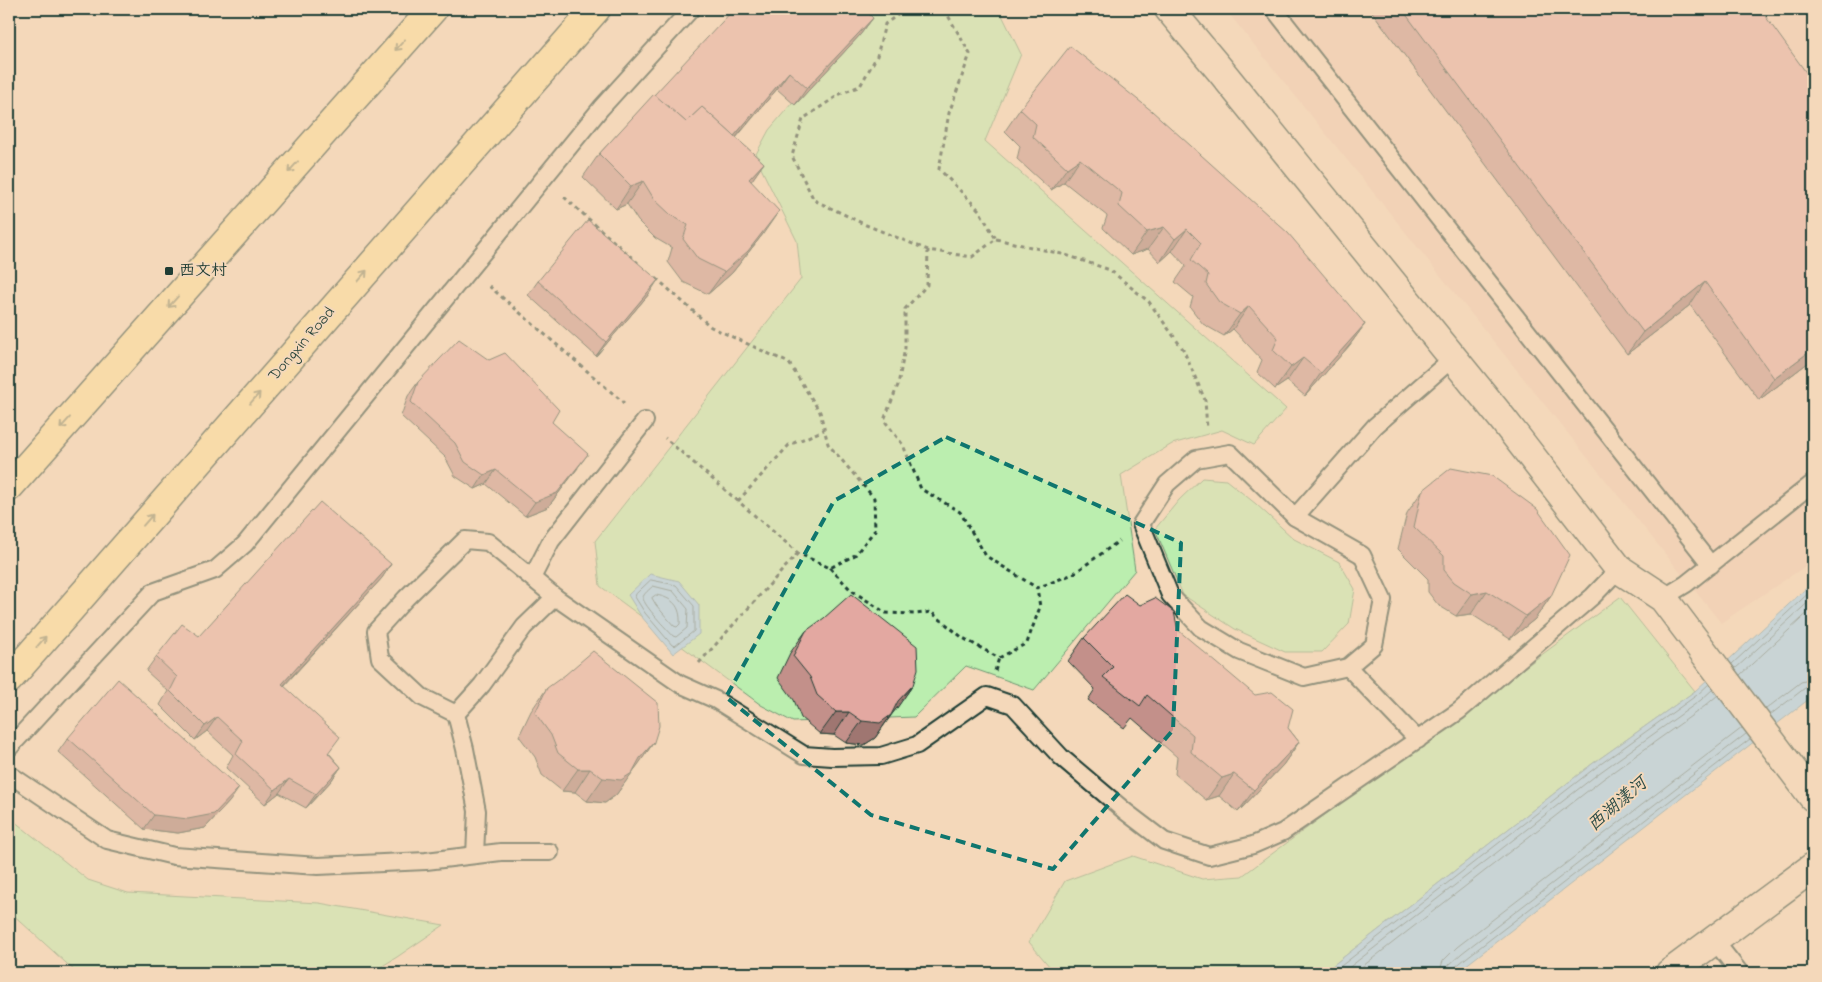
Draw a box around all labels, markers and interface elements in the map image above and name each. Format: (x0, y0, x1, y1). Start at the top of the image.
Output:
one-way arrow (395, 39, 406, 52)
one-way arrow (287, 160, 298, 173)
place label: 西文村 (179, 259, 227, 283)
marker: 西文村 (163, 265, 175, 277)
one-way arrow (356, 269, 368, 282)
one-way arrow (167, 295, 179, 308)
street label: Dongxin Road (262, 301, 341, 387)
one-way arrow (249, 391, 261, 404)
one-way arrow (60, 417, 71, 430)
one-way arrow (142, 514, 153, 527)
one-way arrow (35, 636, 47, 649)
water label: 西湖漾河 (1582, 770, 1656, 838)

